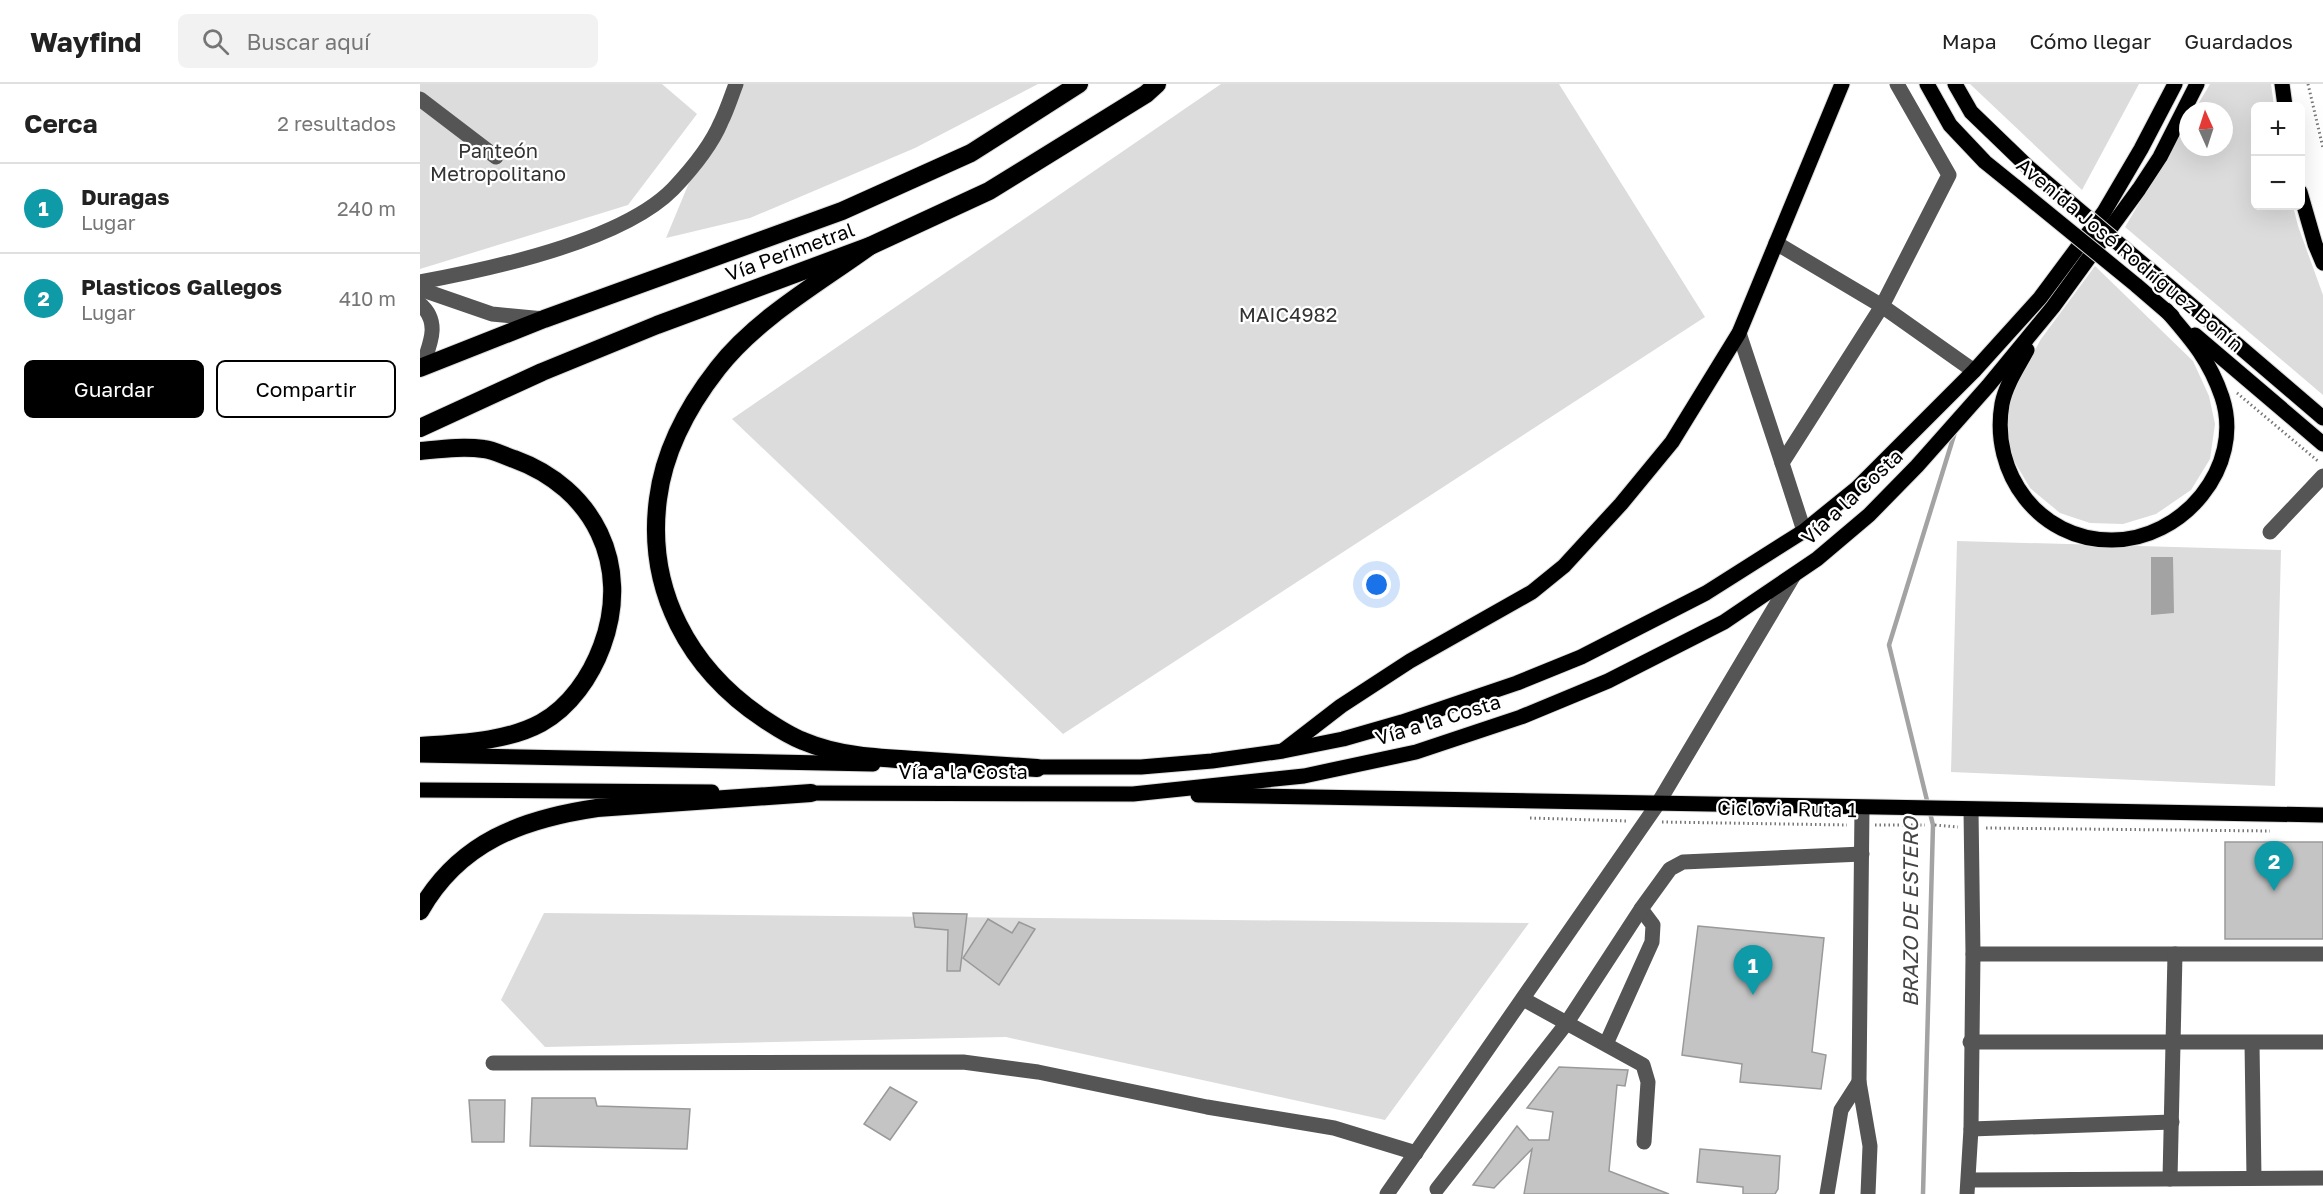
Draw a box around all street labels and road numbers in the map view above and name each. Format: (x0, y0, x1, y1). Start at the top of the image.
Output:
street label: Avenida José Rodríguez Bonín (2012, 152, 2249, 356)
street label: Vía Perimetral (722, 217, 857, 285)
street label: Vía a la Costa (1796, 443, 1907, 549)
street label: Vía a la Costa (1372, 689, 1503, 749)
street label: Vía a la Costa (898, 759, 1028, 783)
street label: Ciclovia Ruta 1 (1717, 795, 1857, 821)

